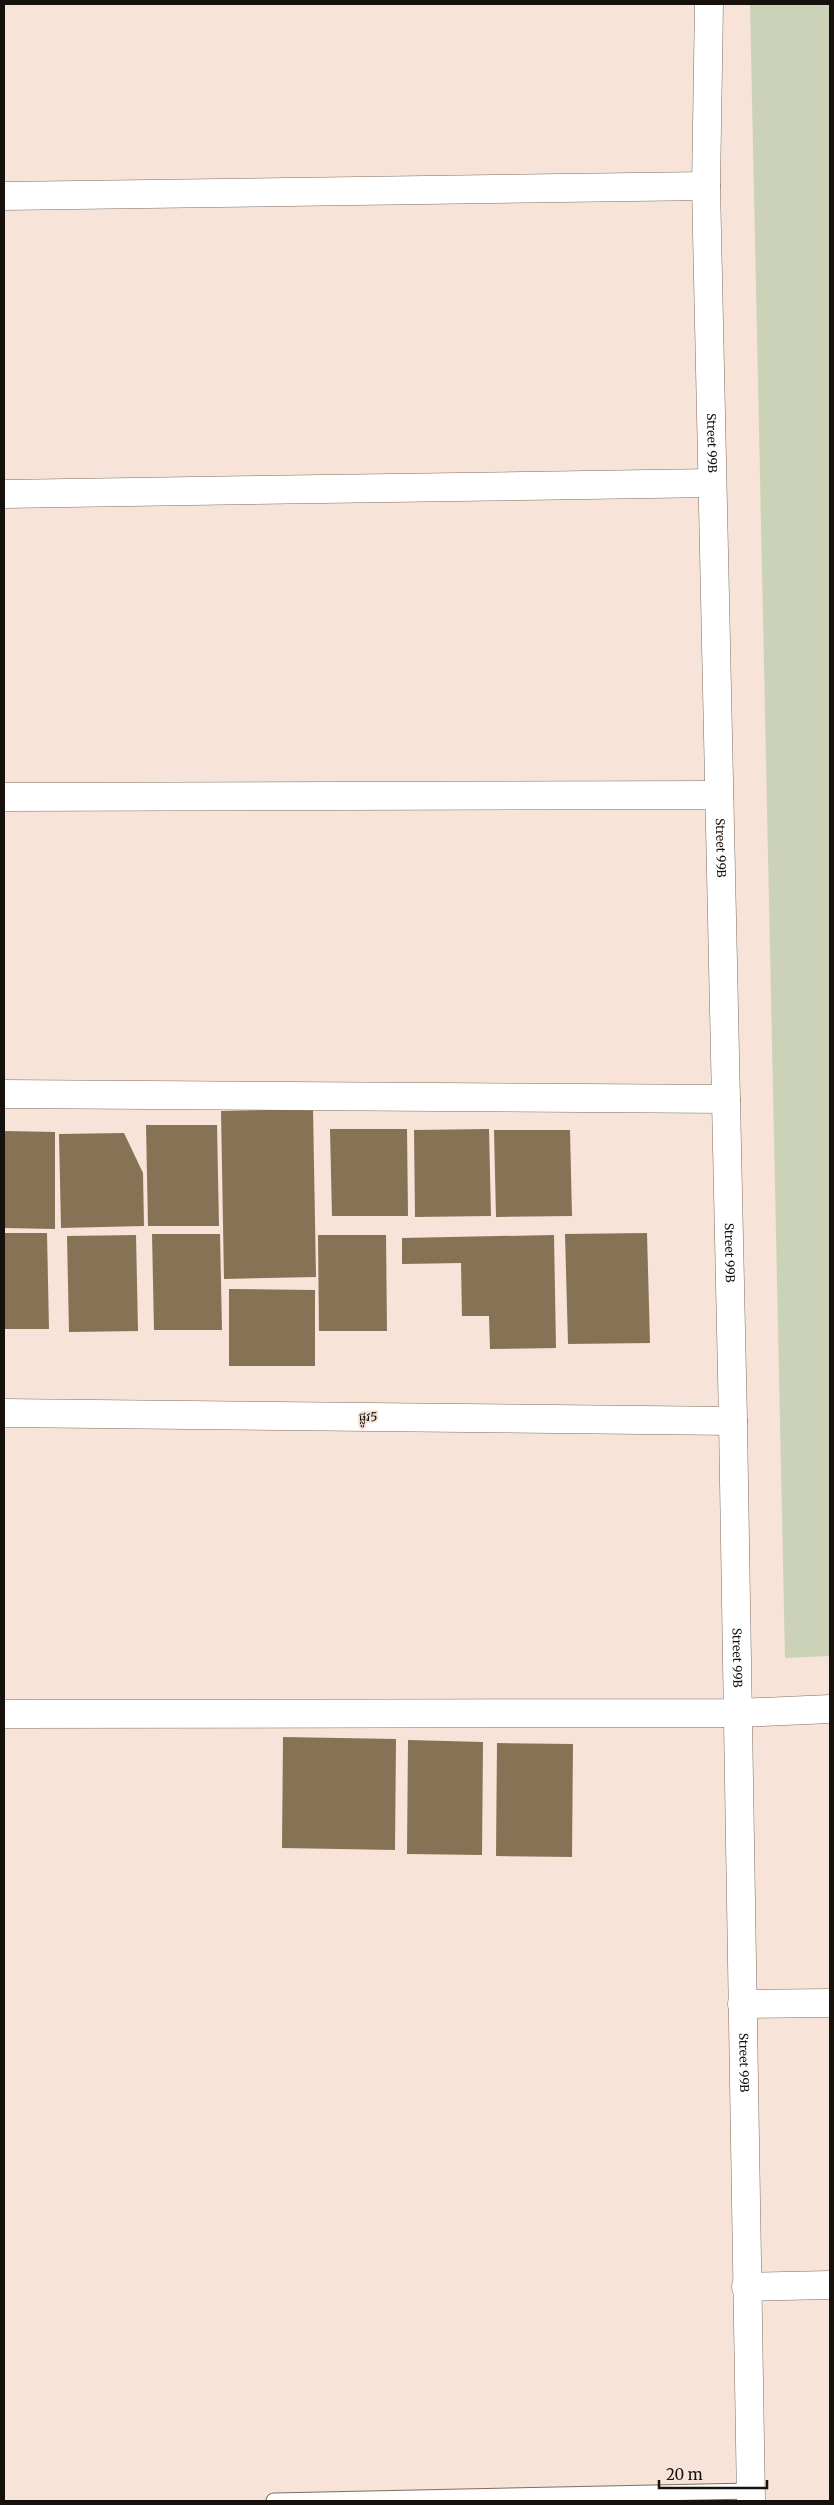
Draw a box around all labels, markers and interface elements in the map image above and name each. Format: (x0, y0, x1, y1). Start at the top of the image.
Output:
street label: Street 99B (704, 413, 720, 473)
street label: Street 99B (713, 818, 729, 878)
street label: Street 99B (722, 1223, 738, 1283)
street label: ផ្លូវ5 (359, 1409, 377, 1428)
street label: Street 99B (729, 1628, 745, 1688)
street label: Street 99B (736, 2033, 752, 2092)
scale bar (659, 2458, 766, 2490)
text: 20 m (666, 2465, 703, 2484)

